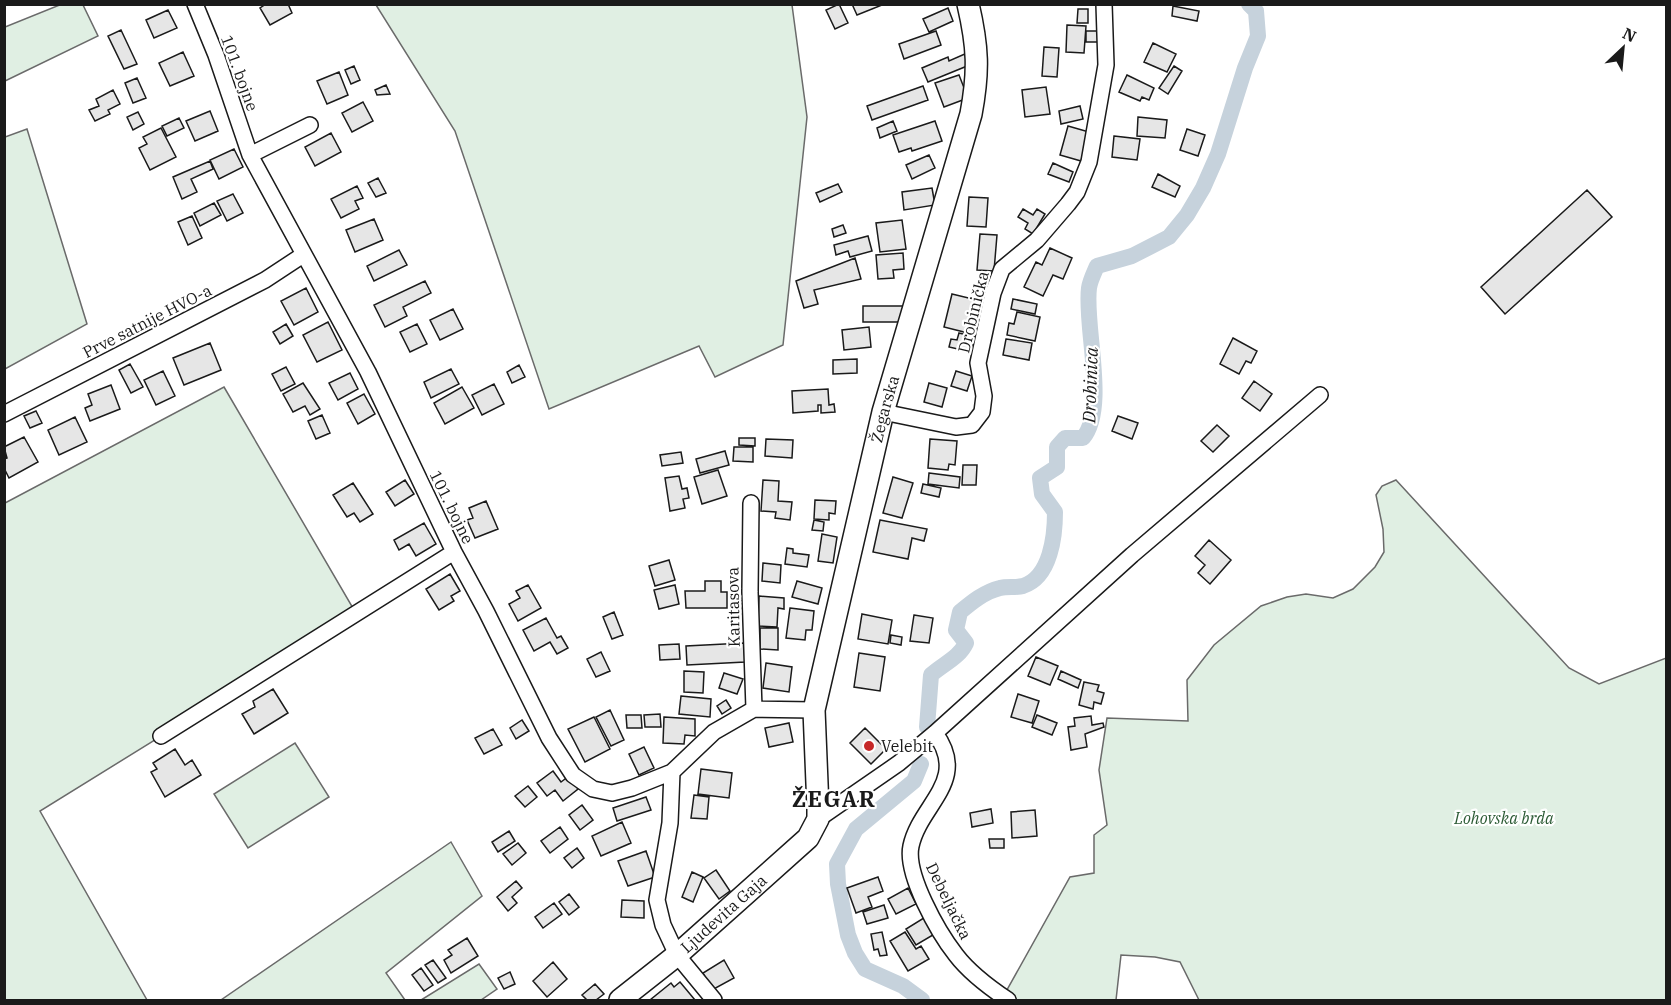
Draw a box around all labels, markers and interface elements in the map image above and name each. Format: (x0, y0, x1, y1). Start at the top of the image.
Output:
north arrow (1593, 18, 1653, 78)
text: N (1620, 23, 1640, 46)
street label: 101. bojne (217, 32, 263, 114)
street label: Drobinička (953, 269, 993, 355)
street label: Prve satnije HVO-a (79, 280, 215, 362)
water label: Drobinica (1077, 346, 1103, 425)
street label: Žegarska (866, 373, 903, 445)
street label: 101. bojne (426, 467, 478, 547)
street label: Karitasova (722, 567, 744, 647)
place label: Velebit (881, 736, 933, 756)
marker: Velebit (862, 739, 876, 753)
district label: ŽEGAR (792, 784, 876, 813)
park label: Lohovska brda (1453, 808, 1554, 828)
street label: Debeljačka (922, 859, 976, 943)
street label: Ljudevita Gaja (676, 870, 771, 957)

